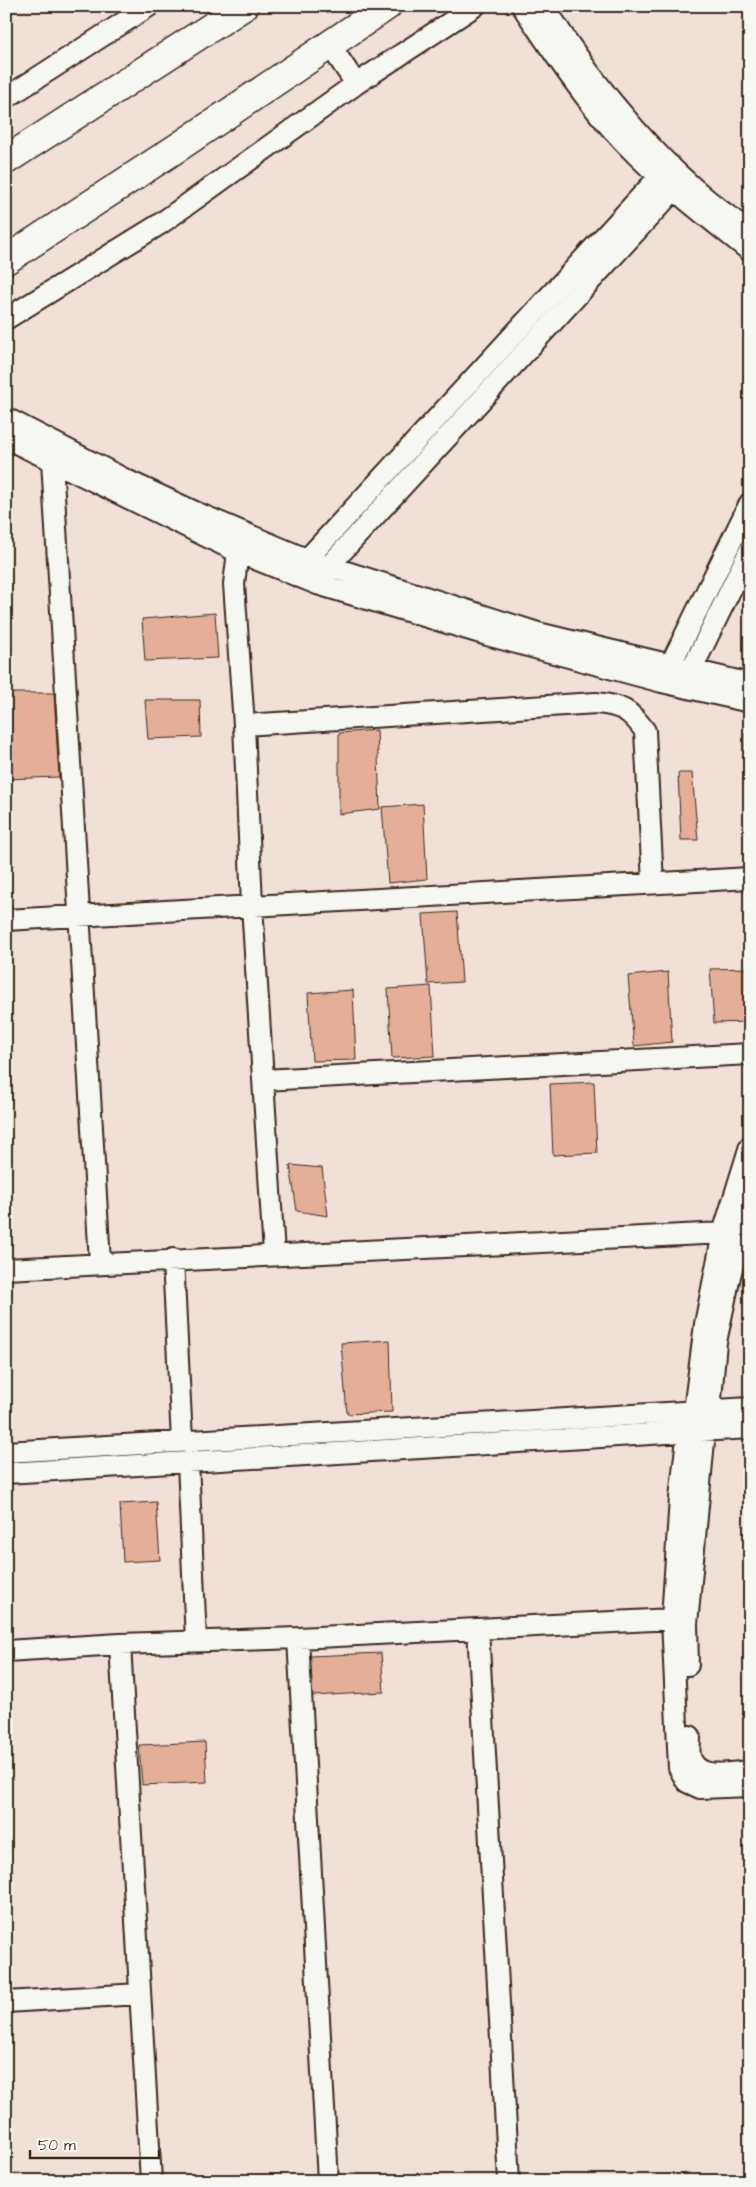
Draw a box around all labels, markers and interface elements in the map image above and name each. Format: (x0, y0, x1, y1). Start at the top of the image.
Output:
scale bar (30, 2127, 159, 2159)
text: 50 m (38, 2135, 76, 2156)

